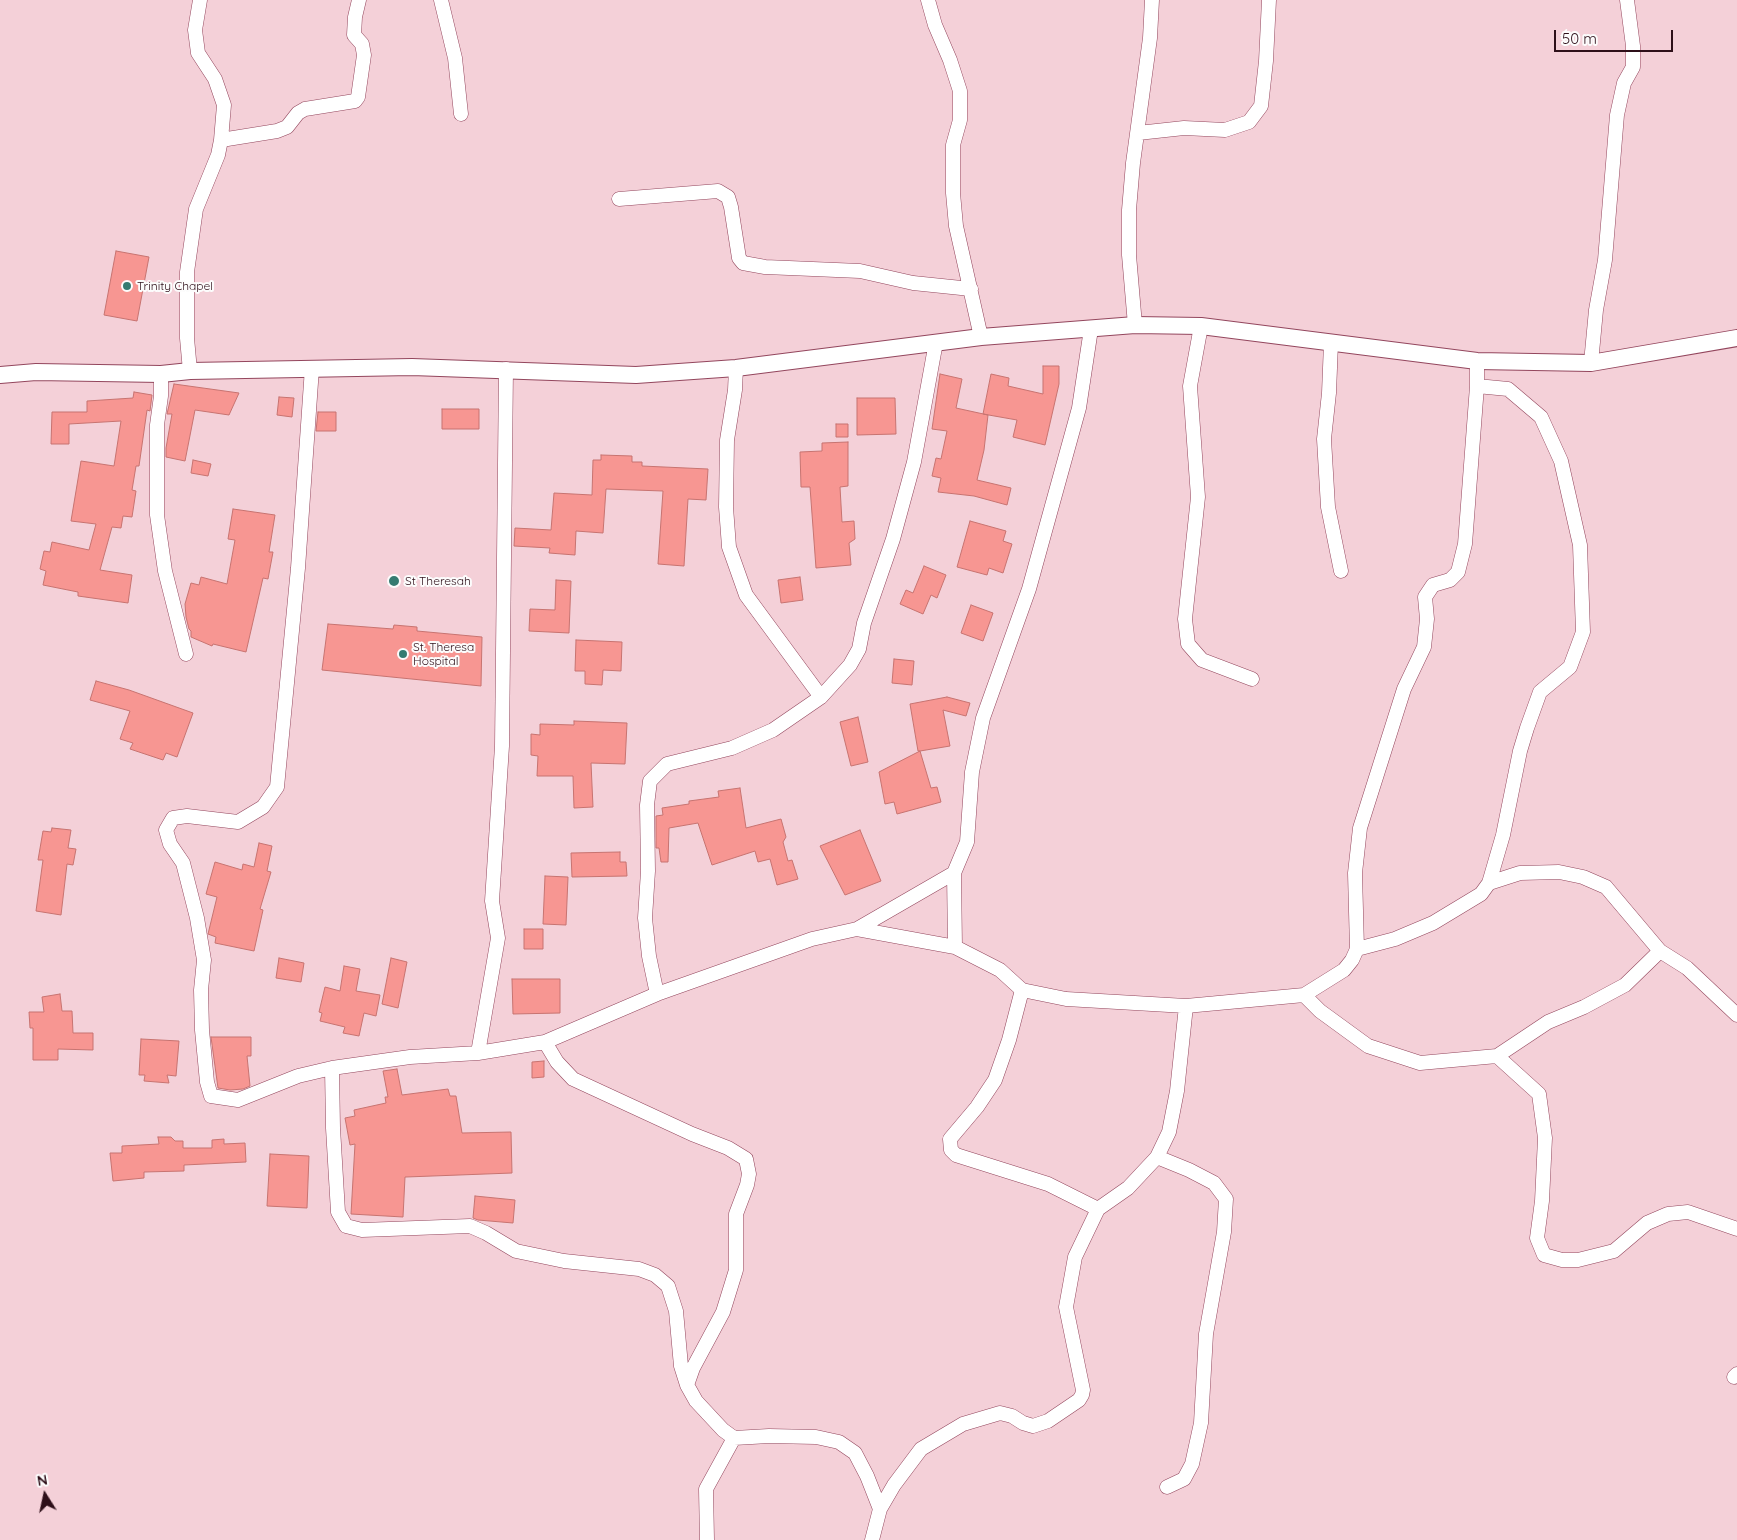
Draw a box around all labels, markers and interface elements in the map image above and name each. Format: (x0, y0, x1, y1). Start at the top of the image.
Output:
scale bar (1557, 20, 1676, 52)
text: 50 m (1562, 29, 1597, 48)
place label: Trinity Chapel (137, 279, 213, 293)
marker: Trinity Chapel (121, 280, 133, 292)
marker: St Theresah (387, 574, 401, 588)
place label: St Theresah (405, 574, 471, 588)
place label: St. Theresa Hospital (413, 640, 474, 668)
marker: St. Theresa Hospital (397, 648, 409, 660)
north arrow (20, 1470, 70, 1520)
text: N (36, 1470, 49, 1490)

